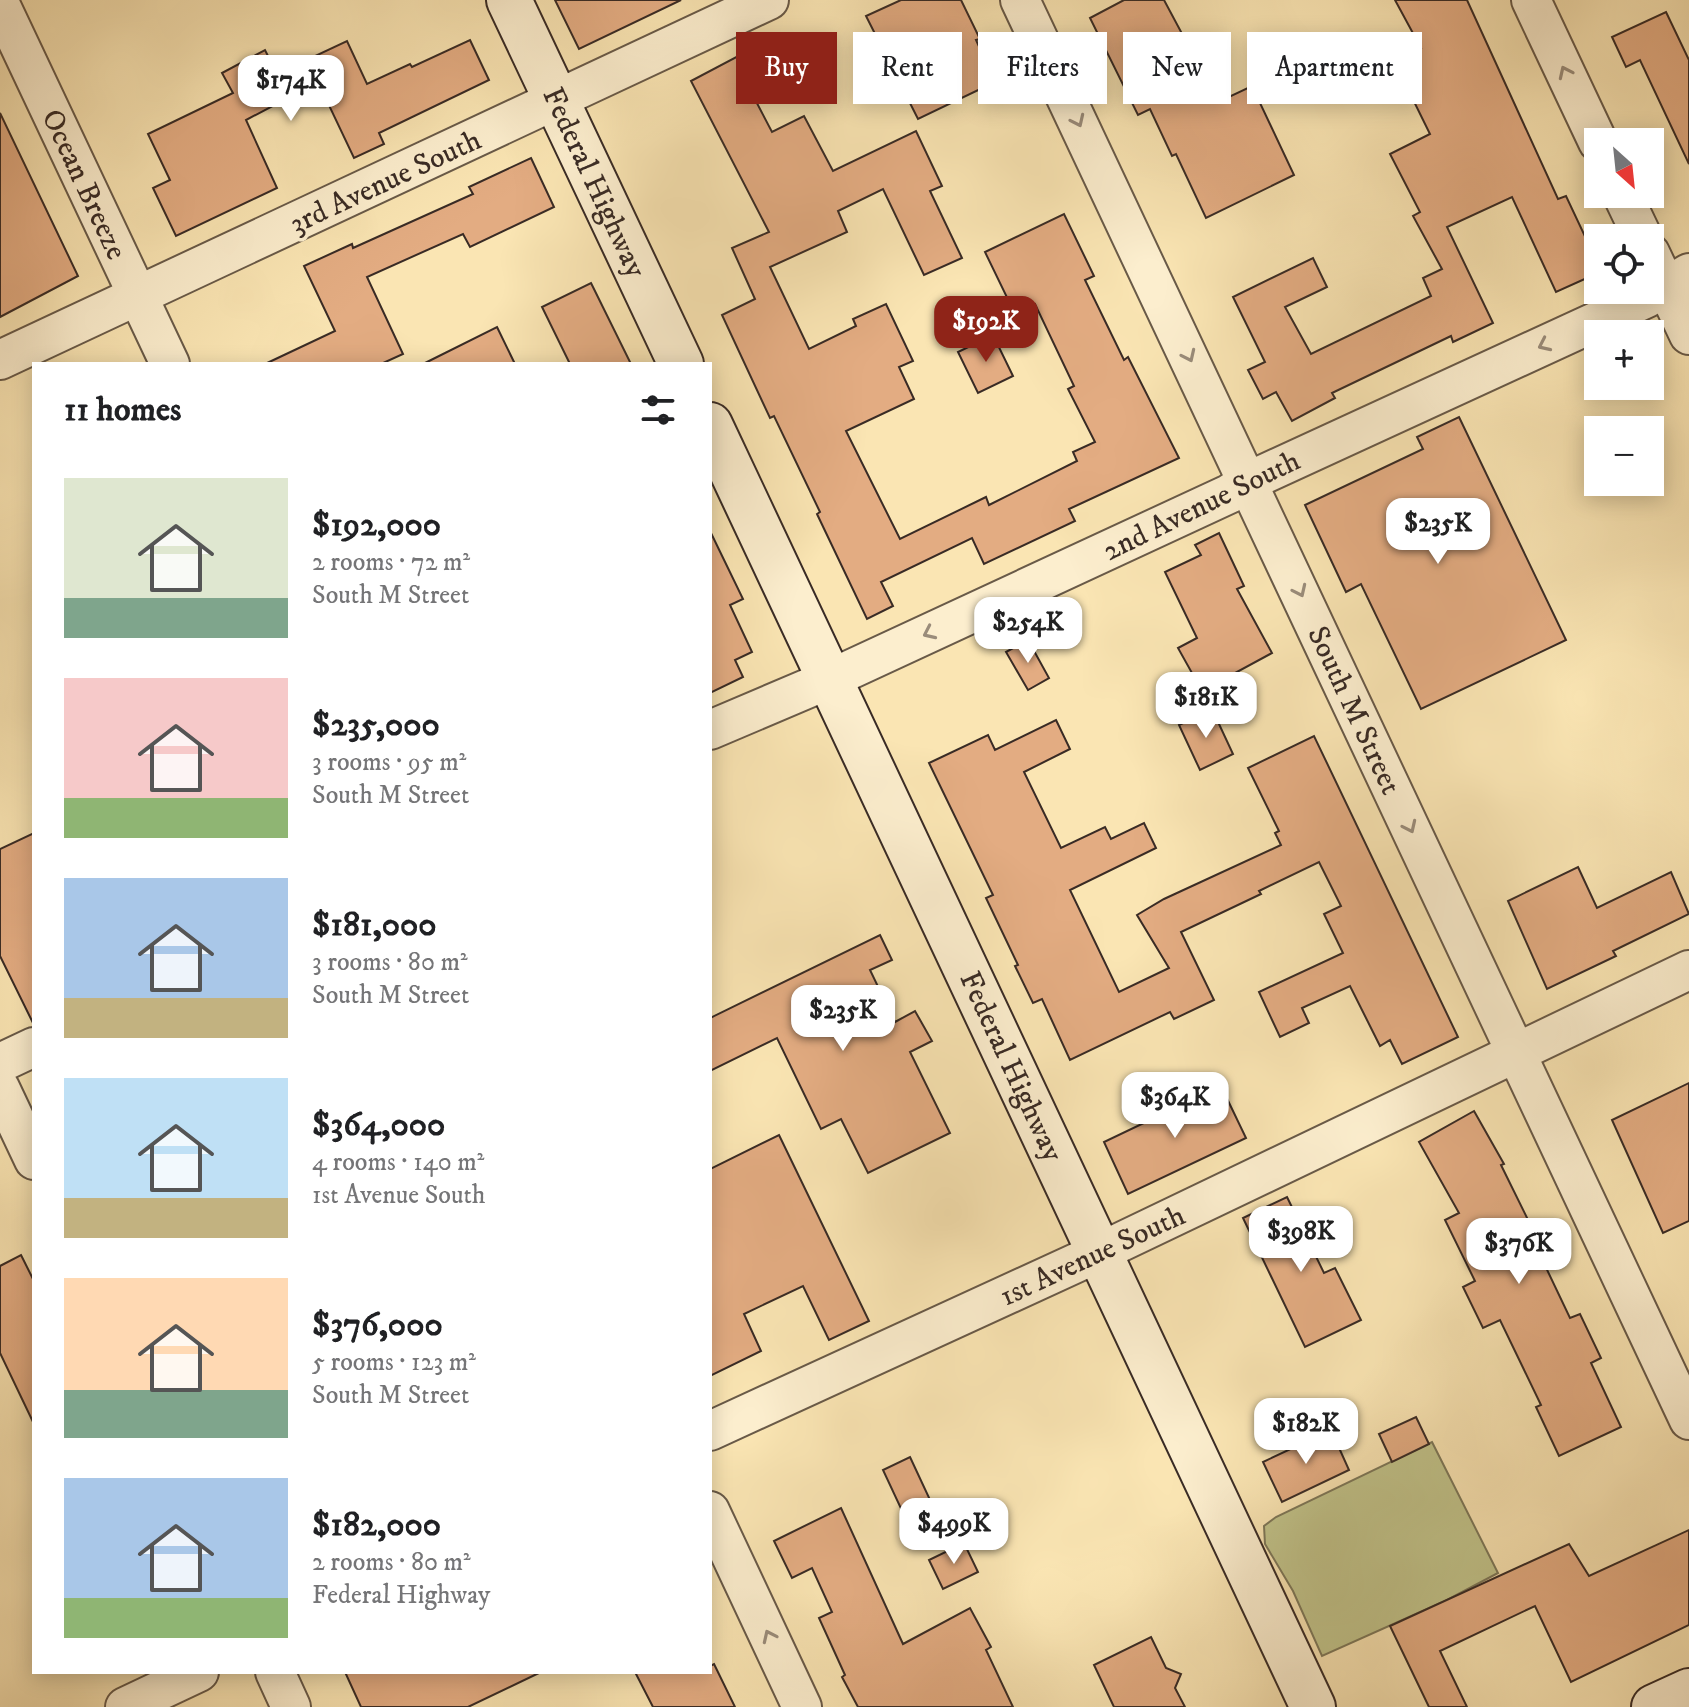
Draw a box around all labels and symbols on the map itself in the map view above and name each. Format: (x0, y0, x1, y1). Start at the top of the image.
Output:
pin: $174K (235, 55, 347, 123)
one-way arrow (1559, 65, 1575, 80)
street label: Federal Highway (533, 82, 654, 284)
street label: Ocean Breeze (33, 104, 135, 266)
one-way arrow (1068, 113, 1084, 127)
street label: 3rd Avenue South (284, 122, 487, 243)
north arrow (1584, 128, 1664, 208)
pin: $192K (930, 296, 1042, 364)
one-way arrow (1538, 335, 1553, 351)
one-way arrow (1179, 348, 1195, 362)
street label: 2nd Avenue South (1097, 443, 1307, 570)
pin: $235K (1382, 498, 1494, 566)
one-way arrow (1290, 583, 1306, 598)
pin: $254K (972, 597, 1084, 665)
street label: South M Street (1299, 621, 1409, 801)
one-way arrow (922, 623, 937, 639)
pin: $181K (1150, 672, 1262, 740)
one-way arrow (1400, 819, 1416, 833)
street label: Federal Highway (950, 966, 1071, 1168)
pin: $235K (787, 985, 899, 1053)
pin: $364K (1119, 1072, 1231, 1140)
street label: 1st Avenue South (994, 1197, 1191, 1315)
pin: $398K (1245, 1206, 1357, 1274)
pin: $376K (1463, 1218, 1575, 1286)
pin: $182K (1250, 1398, 1362, 1466)
pin: $499K (898, 1498, 1010, 1566)
one-way arrow (763, 1630, 779, 1645)

